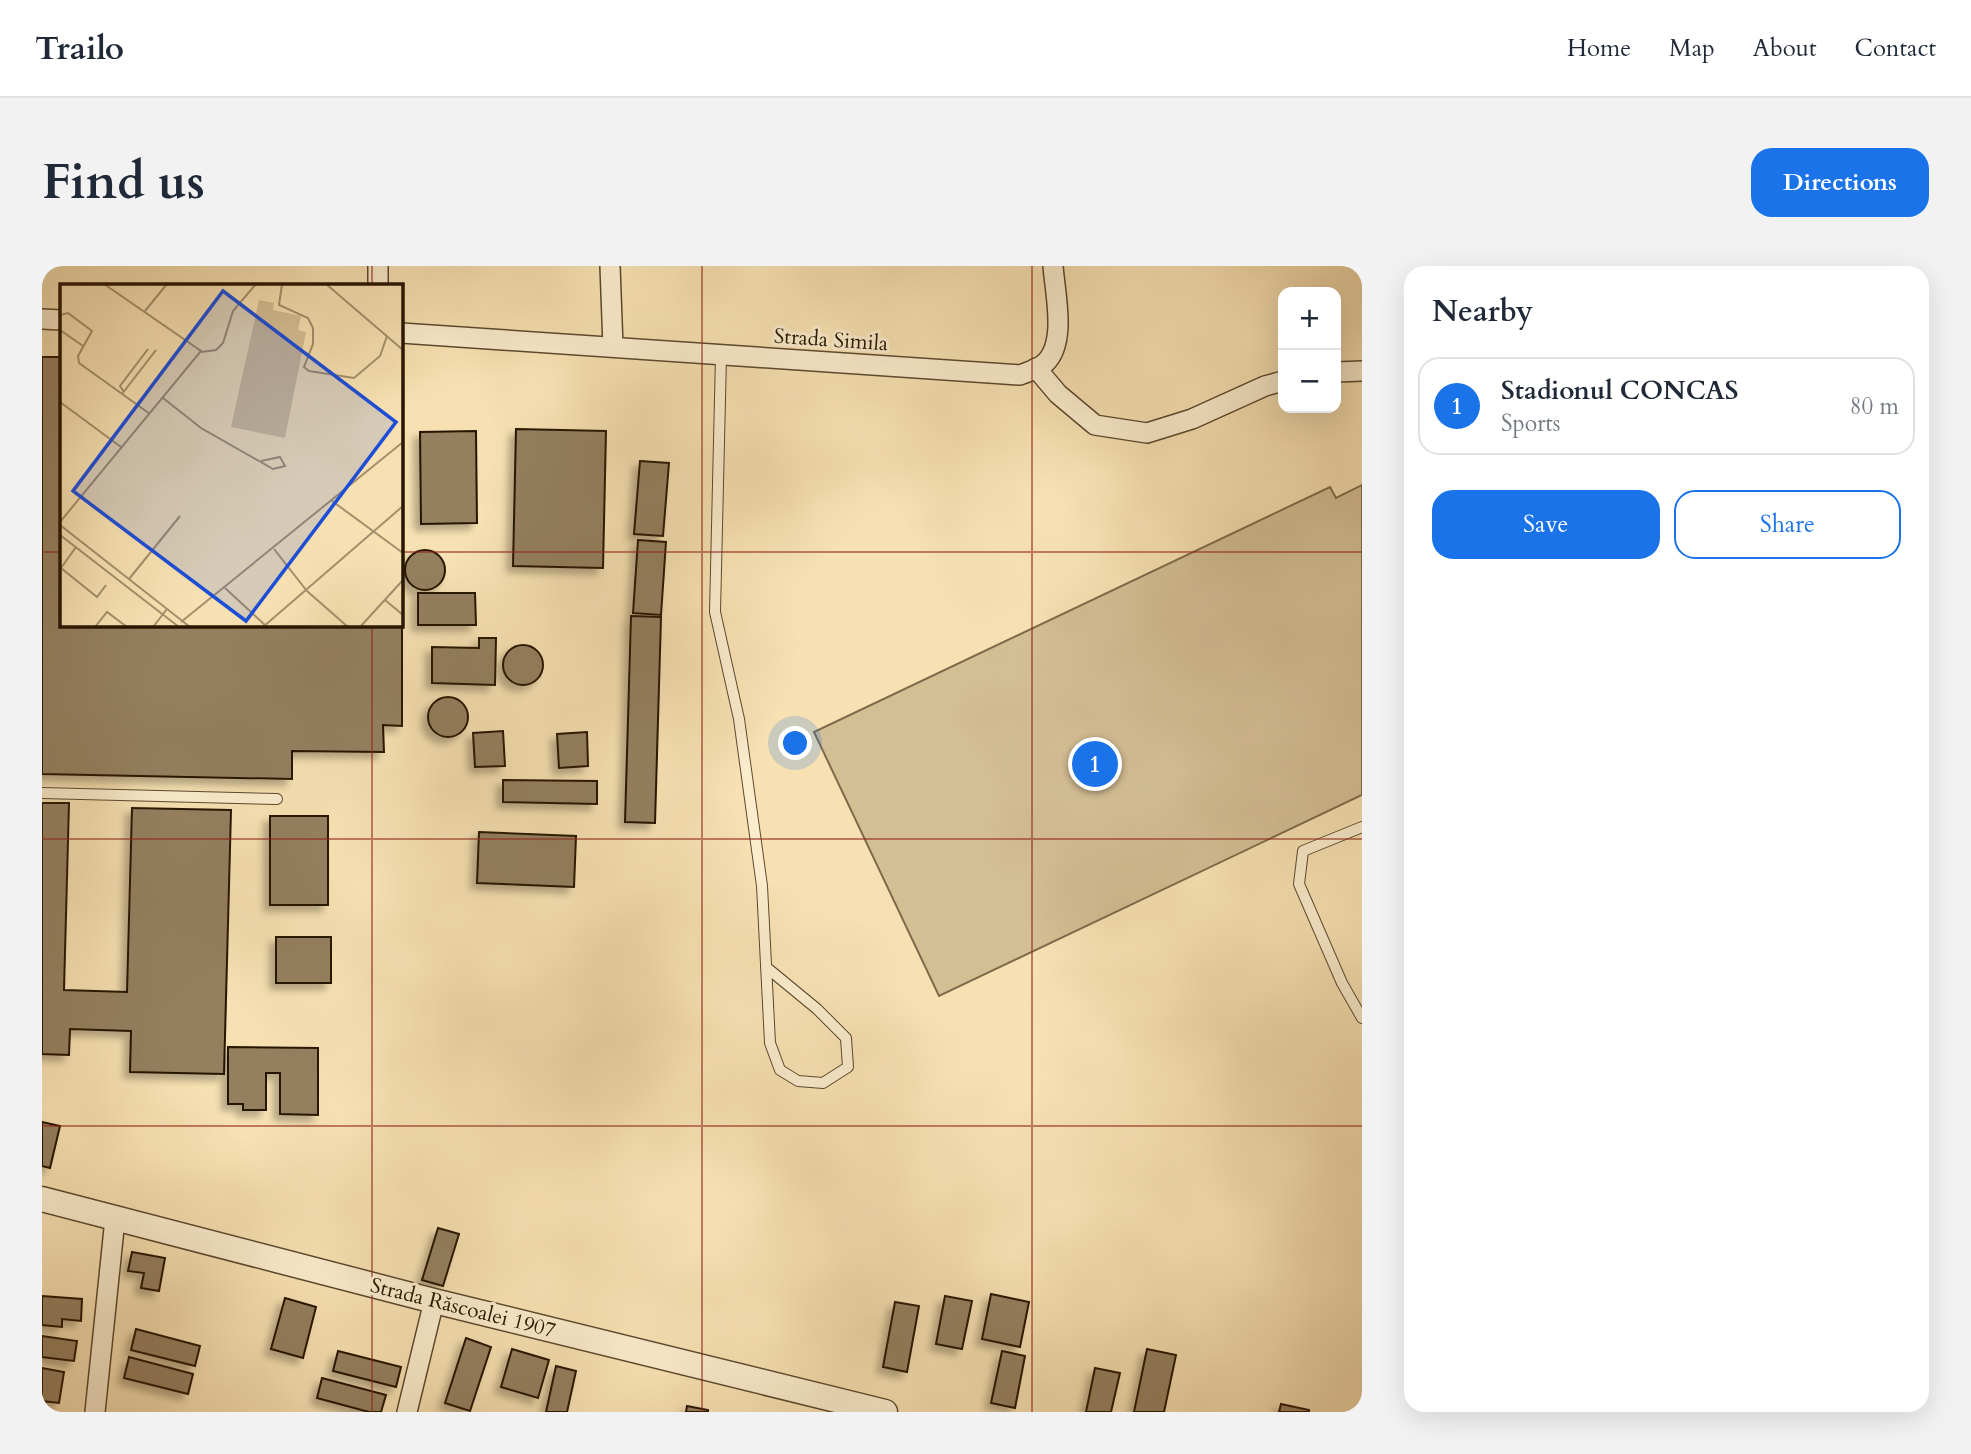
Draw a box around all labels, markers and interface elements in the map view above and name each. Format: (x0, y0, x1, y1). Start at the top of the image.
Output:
text: Trailo (35, 26, 124, 71)
text: Home (1567, 32, 1631, 65)
text: Map (1669, 32, 1715, 65)
text: About (1753, 32, 1817, 65)
text: Contact (1855, 32, 1936, 65)
button: Directions (1751, 148, 1929, 217)
text: Find us (42, 149, 205, 216)
inset map (60, 284, 402, 626)
map controls (1278, 287, 1341, 413)
button: + (1278, 287, 1341, 350)
text: Nearby (1432, 291, 1533, 332)
street label: Strada Simila (773, 322, 889, 358)
button: − (1278, 350, 1341, 413)
text: Stadionul CONCAS (1501, 373, 1739, 408)
text: 1 (1451, 391, 1463, 422)
text: 80 m (1850, 391, 1899, 422)
text: Sports (1501, 408, 1561, 439)
button: Save (1432, 490, 1660, 559)
button: Share (1674, 490, 1901, 559)
your location (778, 726, 812, 760)
pin: 1 (1072, 738, 1118, 790)
street label: Strada Răscoalei 1907 (367, 1271, 559, 1345)

